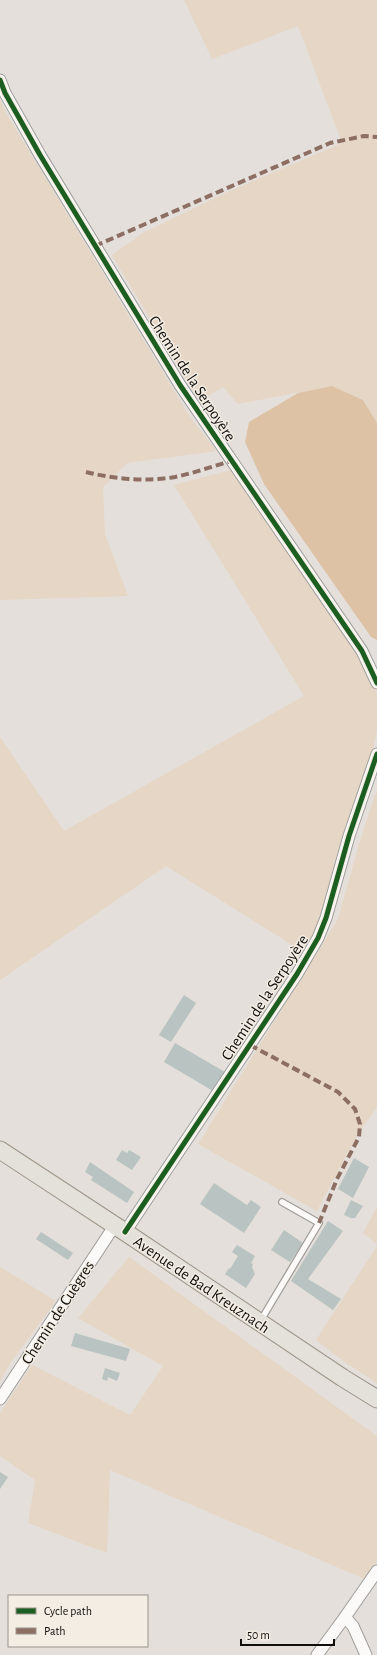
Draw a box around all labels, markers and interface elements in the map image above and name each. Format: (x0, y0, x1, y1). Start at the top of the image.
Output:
street label: Chemin de la Serpoyère (145, 313, 239, 445)
street label: Chemin de la Serpoyère (218, 932, 312, 1064)
street label: Avenue de Bad Kreuznach (130, 1233, 272, 1336)
street label: Chemin de Cuègres (19, 1258, 97, 1367)
legend (8, 1595, 148, 1647)
text: Cycle path (44, 1605, 92, 1618)
scale bar (241, 1621, 334, 1647)
text: Path (44, 1625, 66, 1637)
text: 50 m (247, 1629, 270, 1641)

